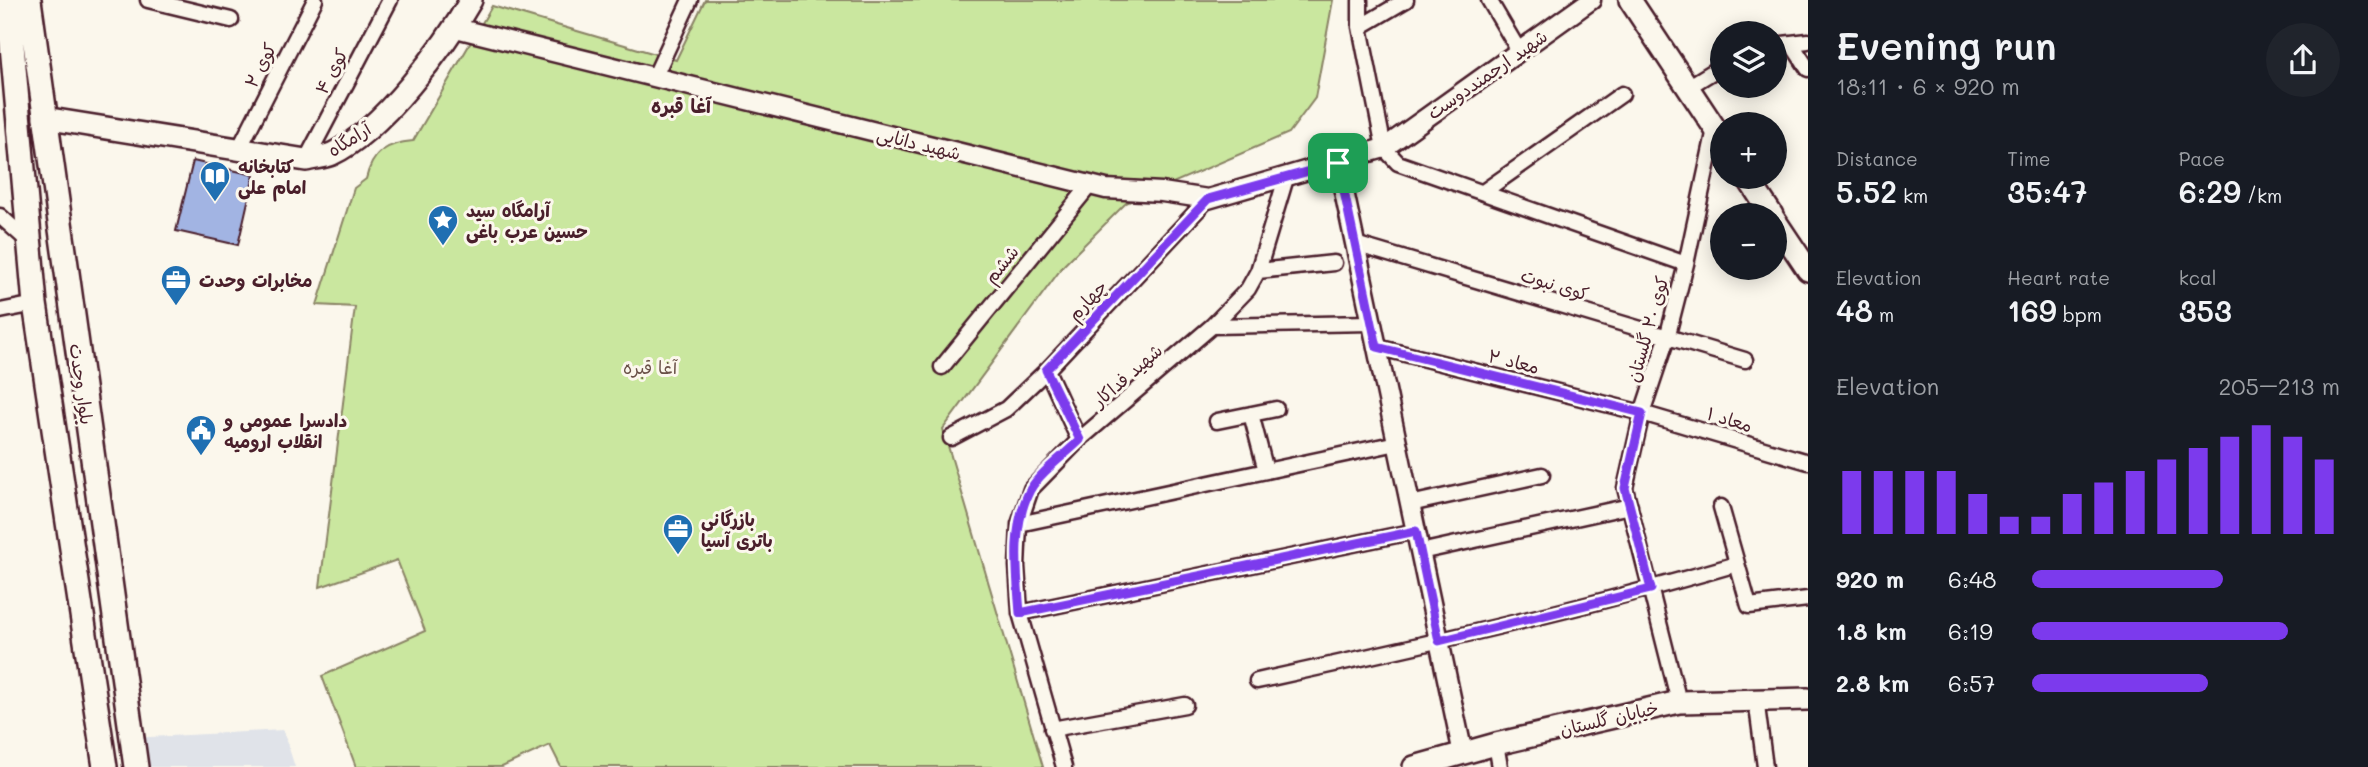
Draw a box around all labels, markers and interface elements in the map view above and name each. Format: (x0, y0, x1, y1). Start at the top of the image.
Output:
text: Evening run (1836, 20, 2057, 70)
map controls (1710, 21, 1787, 280)
button: layers (1710, 21, 1787, 98)
button: share (2266, 23, 2340, 97)
street label: شهید ارجمنددوست (1422, 24, 1552, 124)
street label: کوی ۲ (239, 38, 282, 92)
street label: کوی ۴ (309, 44, 353, 98)
text: 18:11 · 6 × 920 m (1836, 71, 2020, 101)
district label: آغا قبره (651, 93, 712, 119)
button: + (1710, 112, 1787, 189)
street label: آرامگاه (323, 116, 377, 162)
street label: شهید دانایی (875, 121, 963, 165)
pin (1308, 133, 1368, 193)
icon: arrive (1319, 144, 1357, 182)
text: Distance (1836, 146, 1918, 171)
text: Time (2007, 146, 2051, 171)
text: Pace (2179, 146, 2225, 171)
place label: کتابخانه امام علی (238, 154, 306, 202)
library icon: کتابخانه امام علی (198, 159, 232, 203)
text: 5.52 (1836, 171, 1897, 211)
text: 35:47 (2007, 171, 2087, 211)
text: 6:29 (2179, 171, 2241, 211)
text: km (1897, 183, 1928, 208)
text: /km (2241, 183, 2282, 208)
place label: آرامگاه سید حسین عرب باغی (466, 198, 588, 244)
place icon: آرامگاه سید حسین عرب باغی (426, 203, 460, 247)
button: − (1710, 203, 1787, 280)
street label: ششم (978, 240, 1026, 290)
street label: کوی نبوت (1518, 262, 1592, 306)
office icon: مخابرات وحدت (159, 263, 193, 307)
text: Elevation (1836, 265, 1921, 290)
text: Heart rate (2007, 265, 2110, 290)
text: kcal (2179, 265, 2217, 290)
place label: مخابرات وحدت (199, 268, 312, 292)
street label: کوی ۲۰ گلستان (1620, 273, 1674, 385)
street label: چهارم (1062, 274, 1114, 328)
text: 48 (1836, 290, 1873, 330)
text: 169 (2007, 290, 2057, 330)
text: 353 (2179, 290, 2232, 330)
text: m (1873, 302, 1894, 327)
text: bpm (2057, 302, 2102, 327)
street label: شهید فداکار (1085, 338, 1167, 413)
street label: بلوار وحدت (64, 342, 100, 426)
street label: معاد ۲ (1486, 343, 1542, 379)
park label: آغا قبره (623, 355, 679, 379)
text: Elevation (1836, 371, 1939, 401)
text: 205–213 m (2218, 371, 2340, 401)
street label: معاد ۱ (1704, 401, 1756, 437)
place label: دادسرا عمومی و انقلاب ارومیه (222, 408, 347, 453)
public building icon: دادسرا عمومی و انقلاب ارومیه (184, 413, 218, 457)
place label: بازرگانی باتری آسیا (701, 507, 773, 552)
office icon: بازرگانی باتری آسیا (661, 512, 695, 556)
text: 920 m (1836, 564, 1904, 594)
text: 6:48 (1948, 564, 1996, 594)
text: 1.8 km (1836, 616, 1906, 646)
text: 6:19 (1948, 616, 1993, 646)
text: 2.8 km (1836, 668, 1909, 698)
text: 6:57 (1948, 668, 1995, 698)
street label: خیابان گلستان (1557, 695, 1661, 741)

